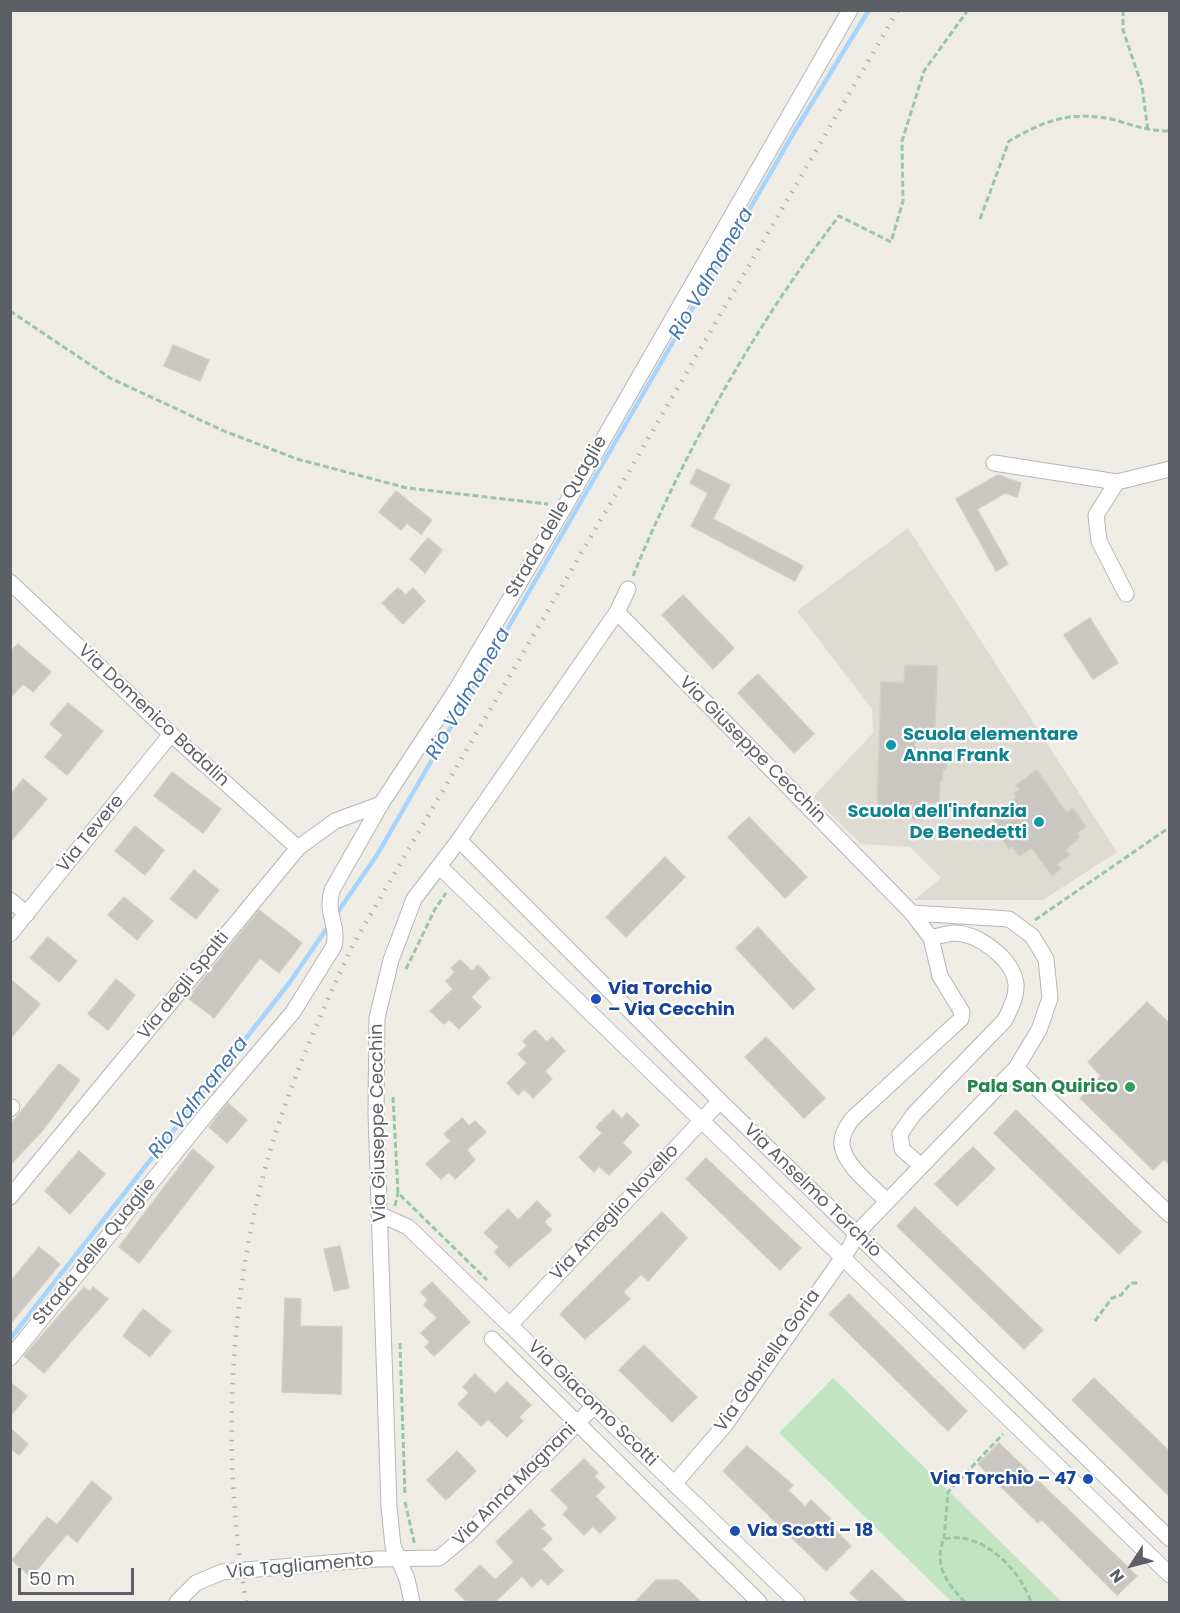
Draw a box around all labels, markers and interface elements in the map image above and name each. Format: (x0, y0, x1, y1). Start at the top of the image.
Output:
water label: Rio Valmanera (665, 204, 759, 344)
street label: Strada delle Quaglie (502, 432, 612, 602)
water label: Rio Valmanera (422, 624, 516, 764)
street label: Via Domenico Badalin (73, 640, 233, 792)
street label: Via Giuseppe Cecchin (674, 672, 830, 828)
place label: Scuola elementare Anna Frank (903, 724, 1078, 766)
marker: Scuola elementare Anna Frank (884, 738, 898, 752)
street label: Via Tevere (53, 791, 129, 877)
place label: Scuola dell'infanzia De Benedetti (847, 801, 1027, 844)
marker: Scuola dell'infanzia De Benedetti (1032, 815, 1046, 829)
street label: Via degli Spalti (134, 928, 234, 1044)
place label: Via Torchio – Via Cecchin (608, 978, 735, 1020)
marker: Via Torchio – Via Cecchin (589, 992, 603, 1006)
street label: Via Giuseppe Cecchin (366, 1023, 392, 1223)
water label: Rio Valmanera (144, 1032, 254, 1164)
place label: Pala San Quirico (967, 1076, 1118, 1098)
marker: Pala San Quirico (1123, 1080, 1137, 1094)
street label: Via Anselmo Torchio (739, 1120, 885, 1262)
street label: Via Ameglio Novello (546, 1140, 684, 1286)
street label: Strada delle Quaglie (29, 1174, 161, 1330)
street label: Via Gabriella Goria (711, 1286, 825, 1436)
street label: Via Giacomo Scotti (523, 1336, 661, 1472)
street label: Via Anna Magnani (449, 1419, 581, 1551)
place label: Via Torchio – 47 (930, 1468, 1076, 1490)
marker: Via Torchio – 47 (1081, 1472, 1095, 1486)
place label: Via Scotti – 18 (747, 1520, 873, 1542)
marker: Via Scotti – 18 (728, 1524, 742, 1538)
north arrow (1102, 1535, 1162, 1595)
street label: Via Tagliamento (225, 1550, 375, 1584)
scale bar (21, 1556, 136, 1594)
text: N (1104, 1564, 1130, 1588)
text: 50 m (29, 1566, 75, 1591)

